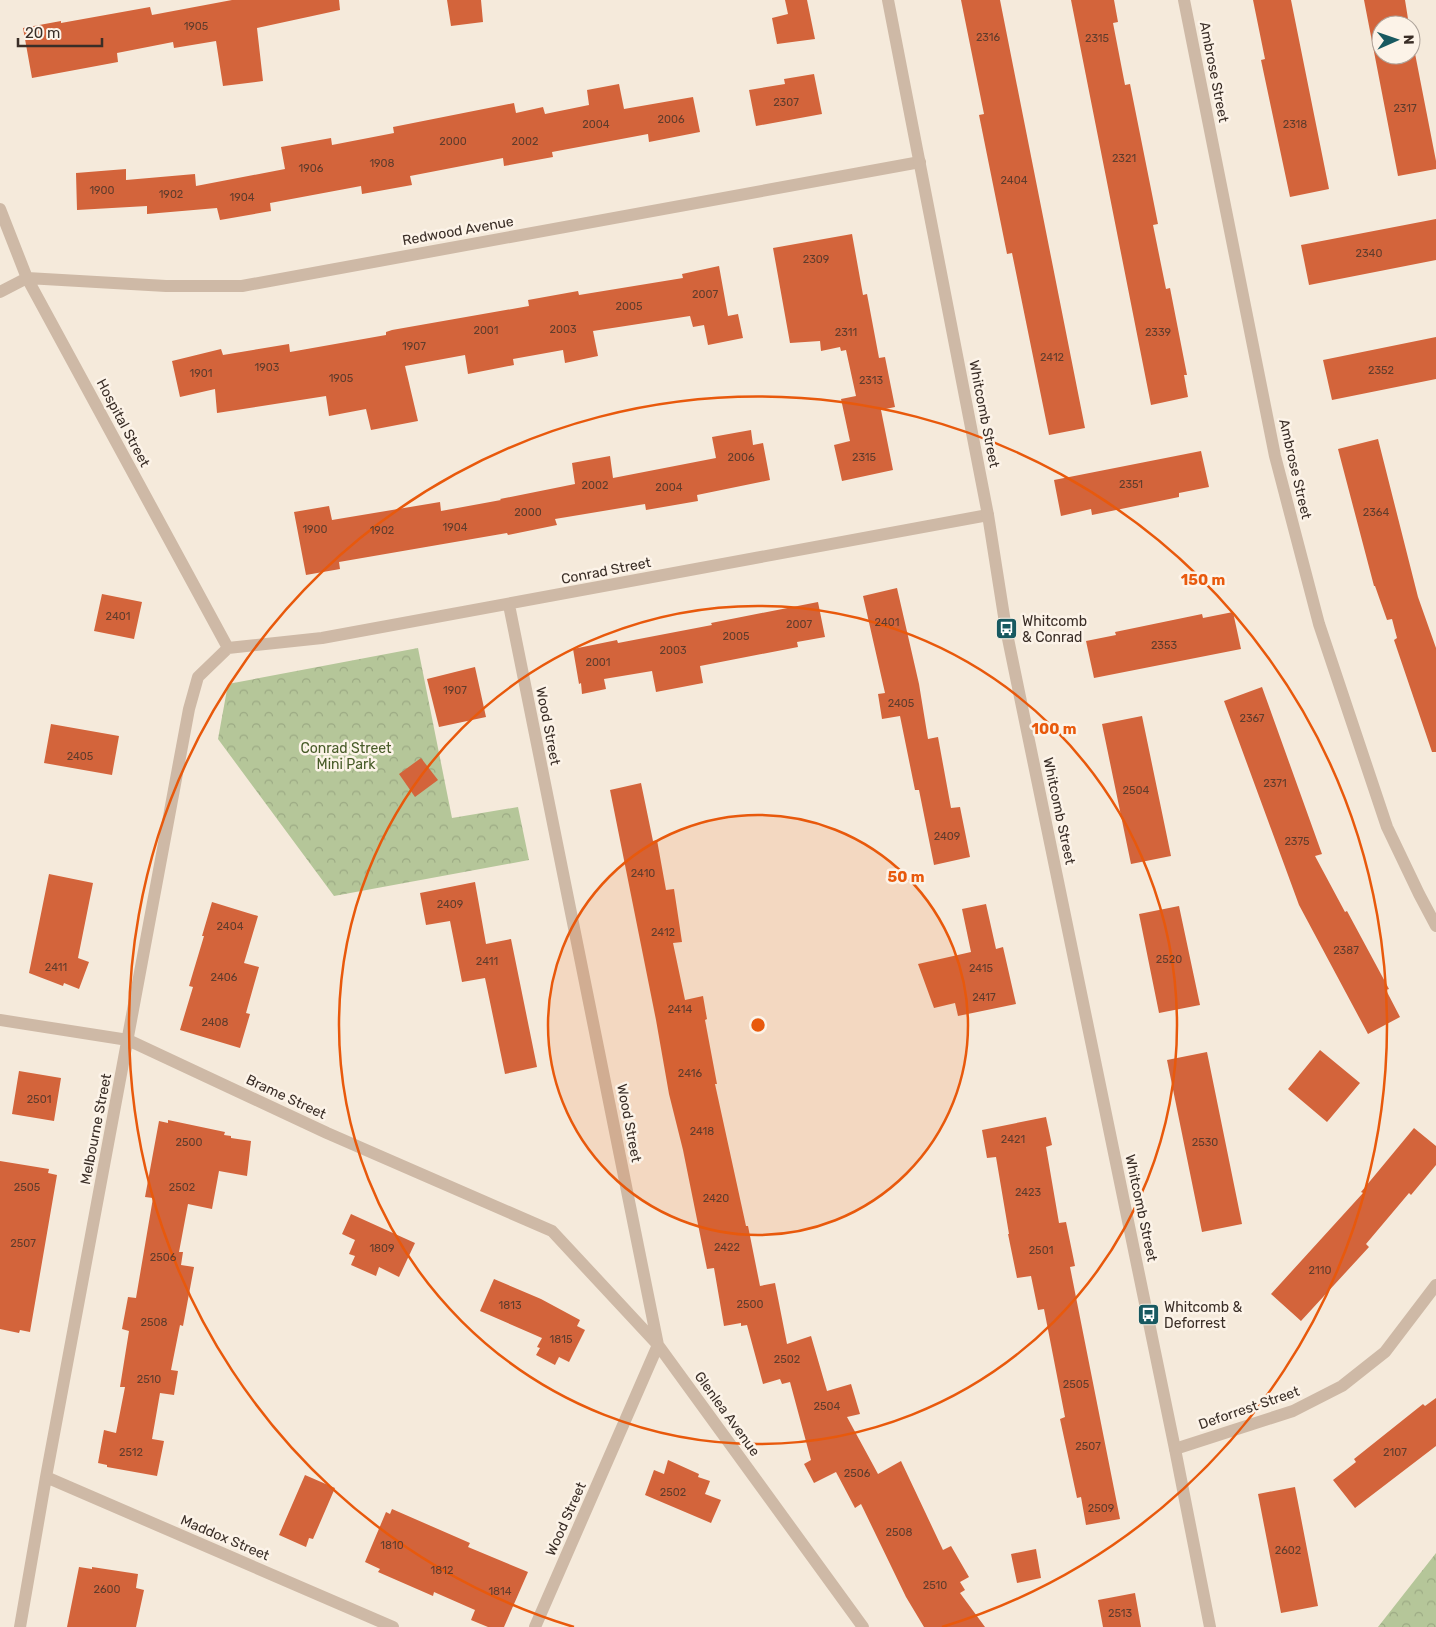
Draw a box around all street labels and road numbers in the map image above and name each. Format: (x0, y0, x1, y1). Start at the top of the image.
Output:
street label: Ambrose Street (1196, 20, 1232, 124)
street label: Redwood Avenue (401, 213, 515, 249)
street label: Whitcomb Street (965, 359, 1003, 470)
street label: Hospital Street (93, 376, 154, 470)
street label: Ambrose Street (1275, 417, 1315, 521)
street label: Conrad Street (560, 554, 653, 588)
street label: Wood Street (532, 685, 564, 767)
street label: Whitcomb Street (1039, 756, 1079, 867)
street label: Brame Street (243, 1071, 329, 1123)
street label: Melbourne Street (77, 1072, 115, 1186)
street label: Wood Street (613, 1082, 645, 1164)
street label: Whitcomb Street (1121, 1153, 1161, 1264)
street label: Glenlea Avenue (691, 1368, 763, 1460)
street label: Deforrest Street (1196, 1383, 1302, 1433)
street label: Wood Street (542, 1479, 590, 1559)
street label: Maddox Street (178, 1512, 272, 1565)

